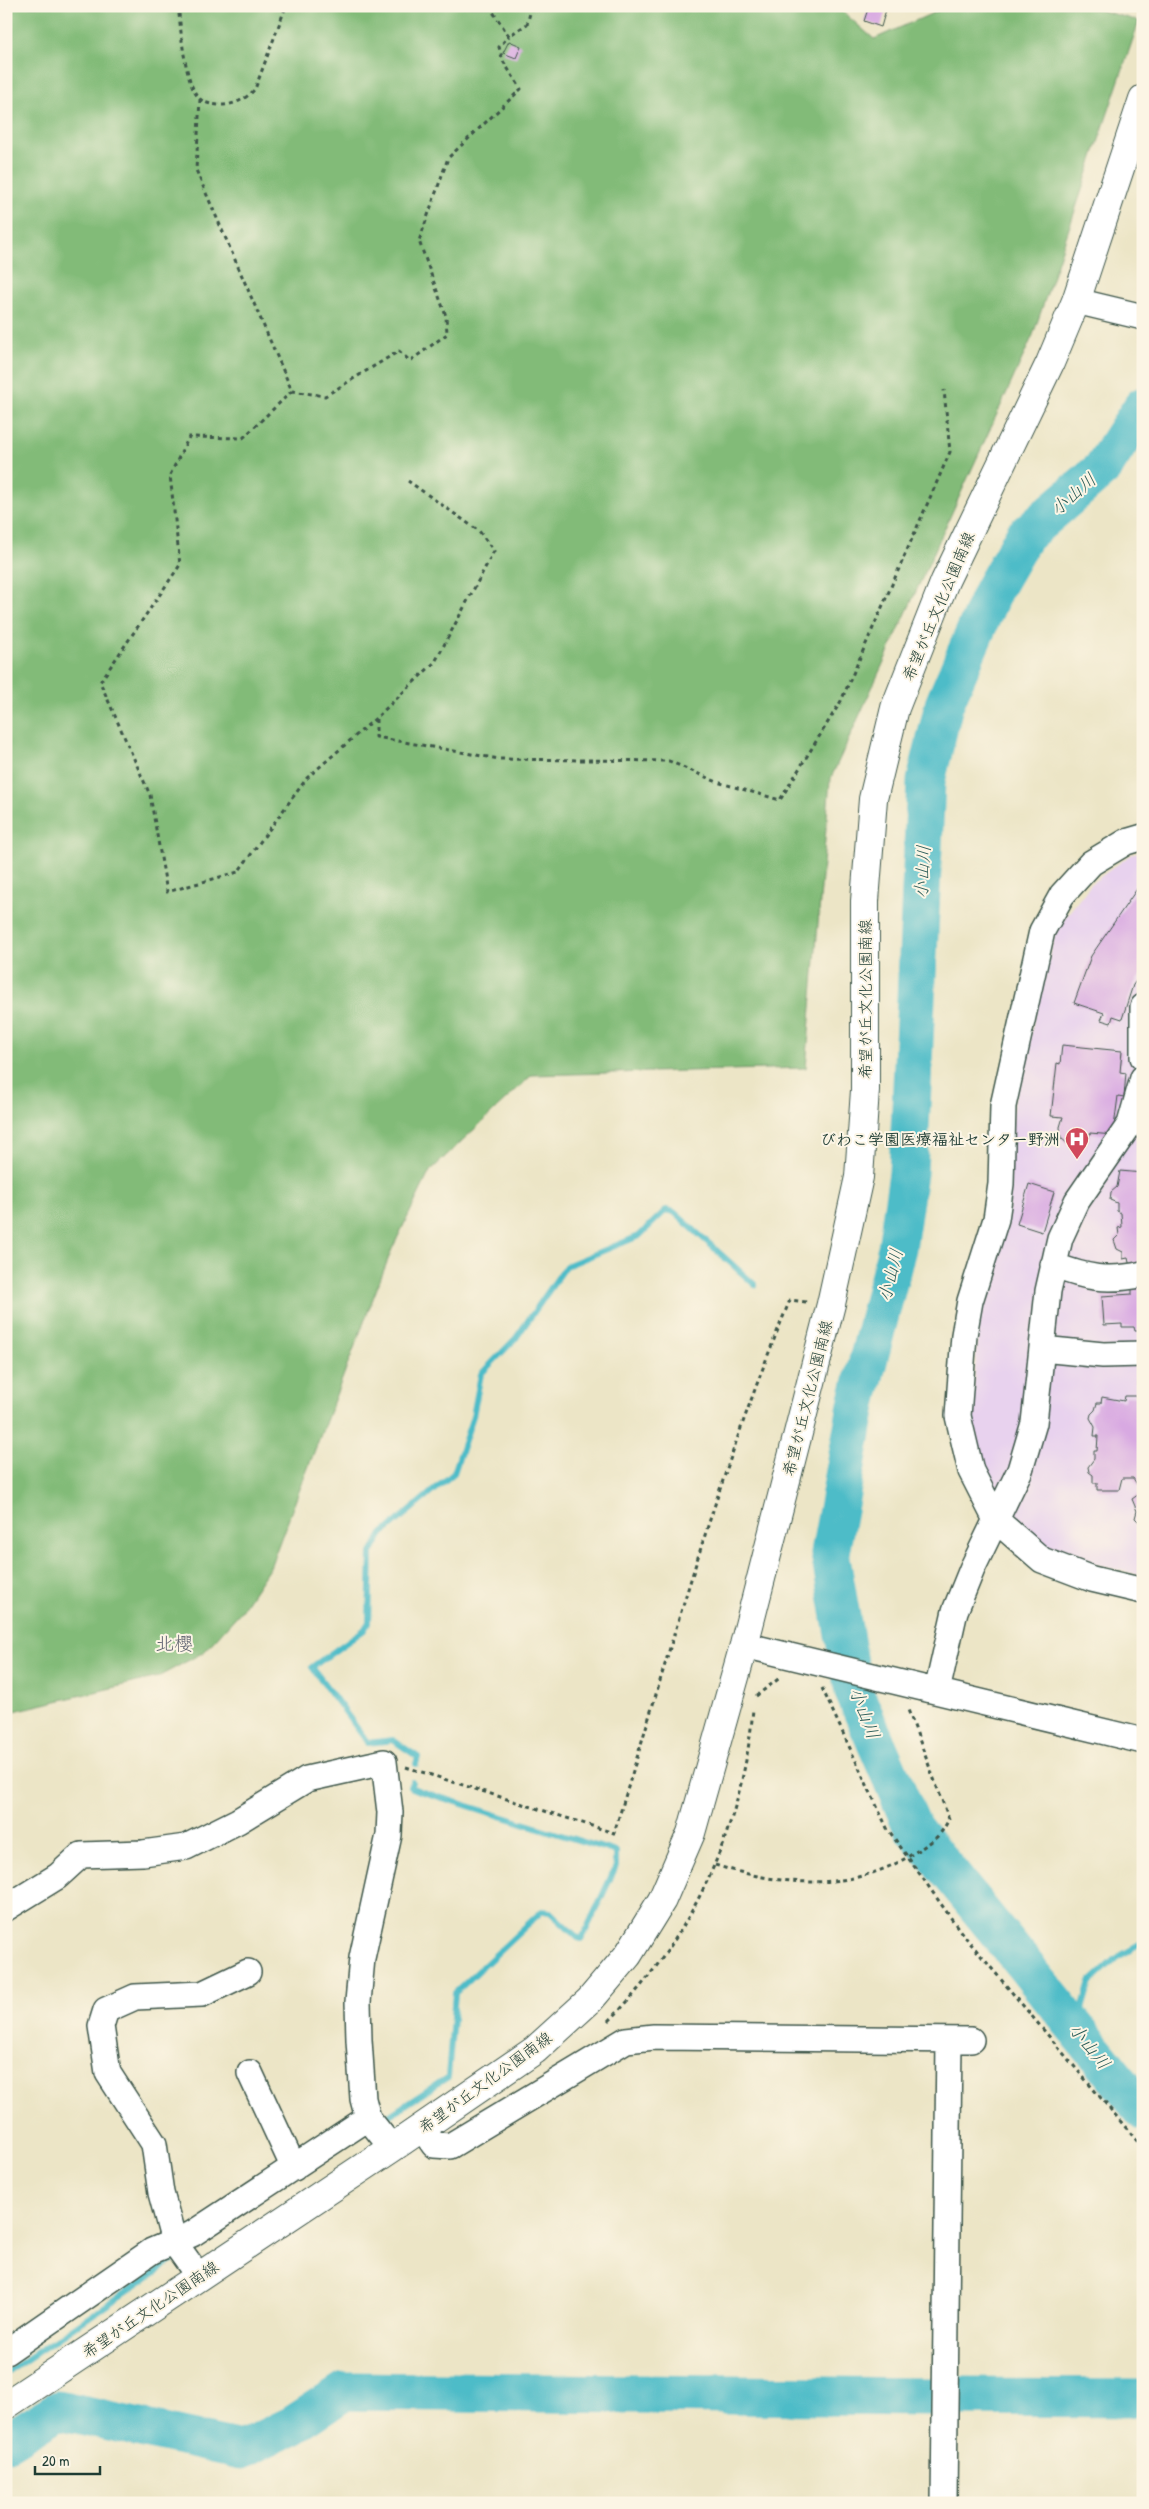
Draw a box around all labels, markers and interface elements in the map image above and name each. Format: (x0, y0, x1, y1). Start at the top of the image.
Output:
water label: 小山川 (1044, 467, 1102, 521)
street label: 希望が丘文化公園南線 (897, 528, 979, 684)
water label: 小山川 (908, 844, 936, 900)
street label: 希望が丘文化公園南線 (854, 919, 876, 1079)
hospital icon: びわこ学園医療福祉センター野洲 (1064, 1126, 1090, 1160)
place label: びわこ学園医療福祉センター野洲 (820, 1128, 1060, 1150)
water label: 小山川 (871, 1246, 909, 1304)
street label: 希望が丘文化公園南線 (777, 1318, 837, 1478)
district label: 北櫻 (155, 1630, 193, 1656)
water label: 小山川 (844, 1683, 886, 1743)
water label: 小山川 (1063, 2017, 1117, 2075)
street label: 希望が丘文化公園南線 (414, 2026, 556, 2138)
street label: 希望が丘文化公園南線 (78, 2255, 222, 2363)
scale bar (35, 2444, 100, 2476)
text: 20 m (42, 2450, 69, 2471)

